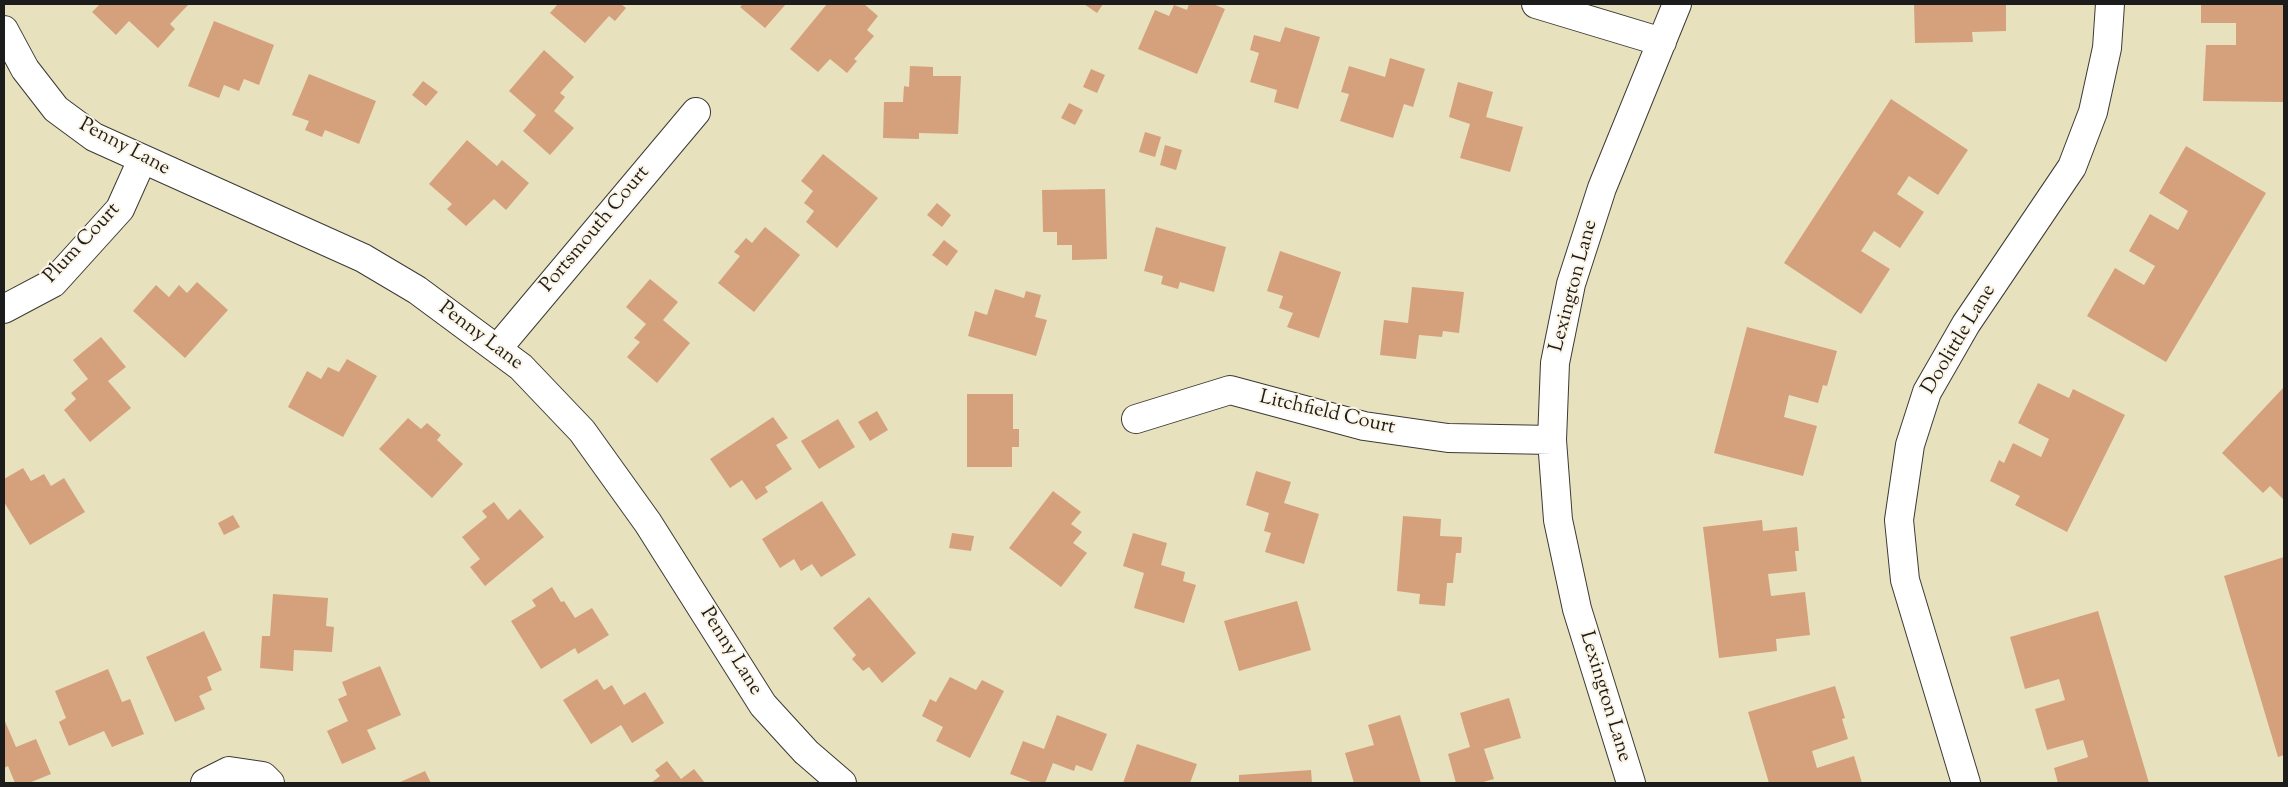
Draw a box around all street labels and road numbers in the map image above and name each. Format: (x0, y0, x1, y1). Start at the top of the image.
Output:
street label: Penny Lane (75, 114, 173, 182)
street label: Portsmouth Court (536, 162, 656, 298)
street label: Plum Court (40, 199, 126, 289)
street label: Lexington Lane (1546, 218, 1604, 354)
street label: Doolittle Lane (1918, 281, 2002, 399)
street label: Penny Lane (433, 298, 527, 376)
street label: Litchfield Court (1257, 387, 1397, 441)
street label: Penny Lane (694, 604, 766, 700)
street label: Lexington Lane (1573, 629, 1635, 765)

